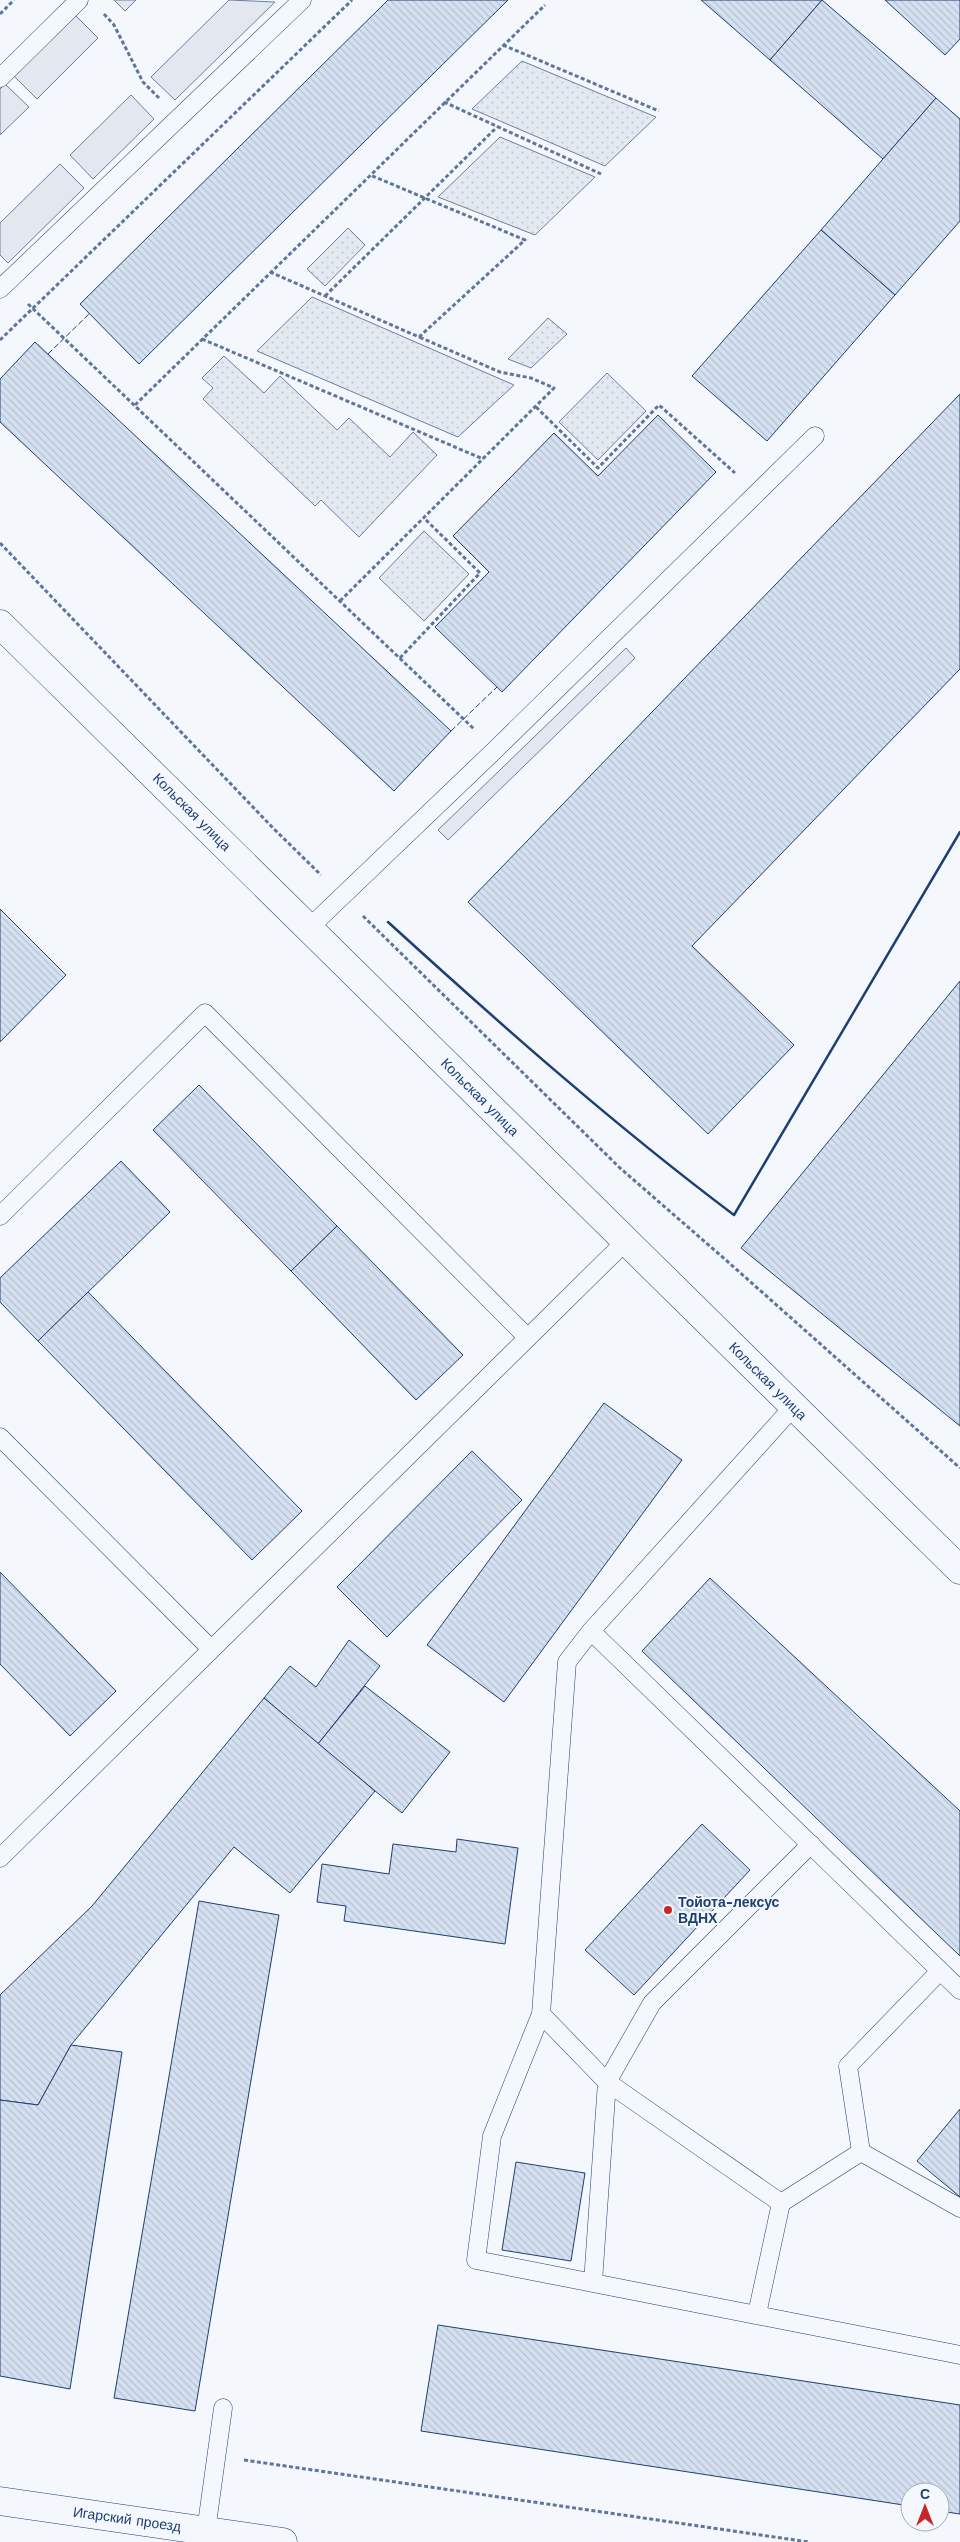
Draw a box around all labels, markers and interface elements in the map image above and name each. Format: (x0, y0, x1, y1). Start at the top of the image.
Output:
street label: Кольская улица (150, 770, 234, 854)
street label: Кольская улица (438, 1055, 522, 1139)
street label: Кольская улица (726, 1339, 810, 1423)
place label: Тойота-лексус ВДНХ (678, 1894, 780, 1926)
marker: Тойота-лексус ВДНХ (662, 1904, 674, 1916)
north arrow (900, 2482, 950, 2532)
text: С (920, 2486, 930, 2502)
street label: Игарский проезд (72, 2504, 182, 2534)

